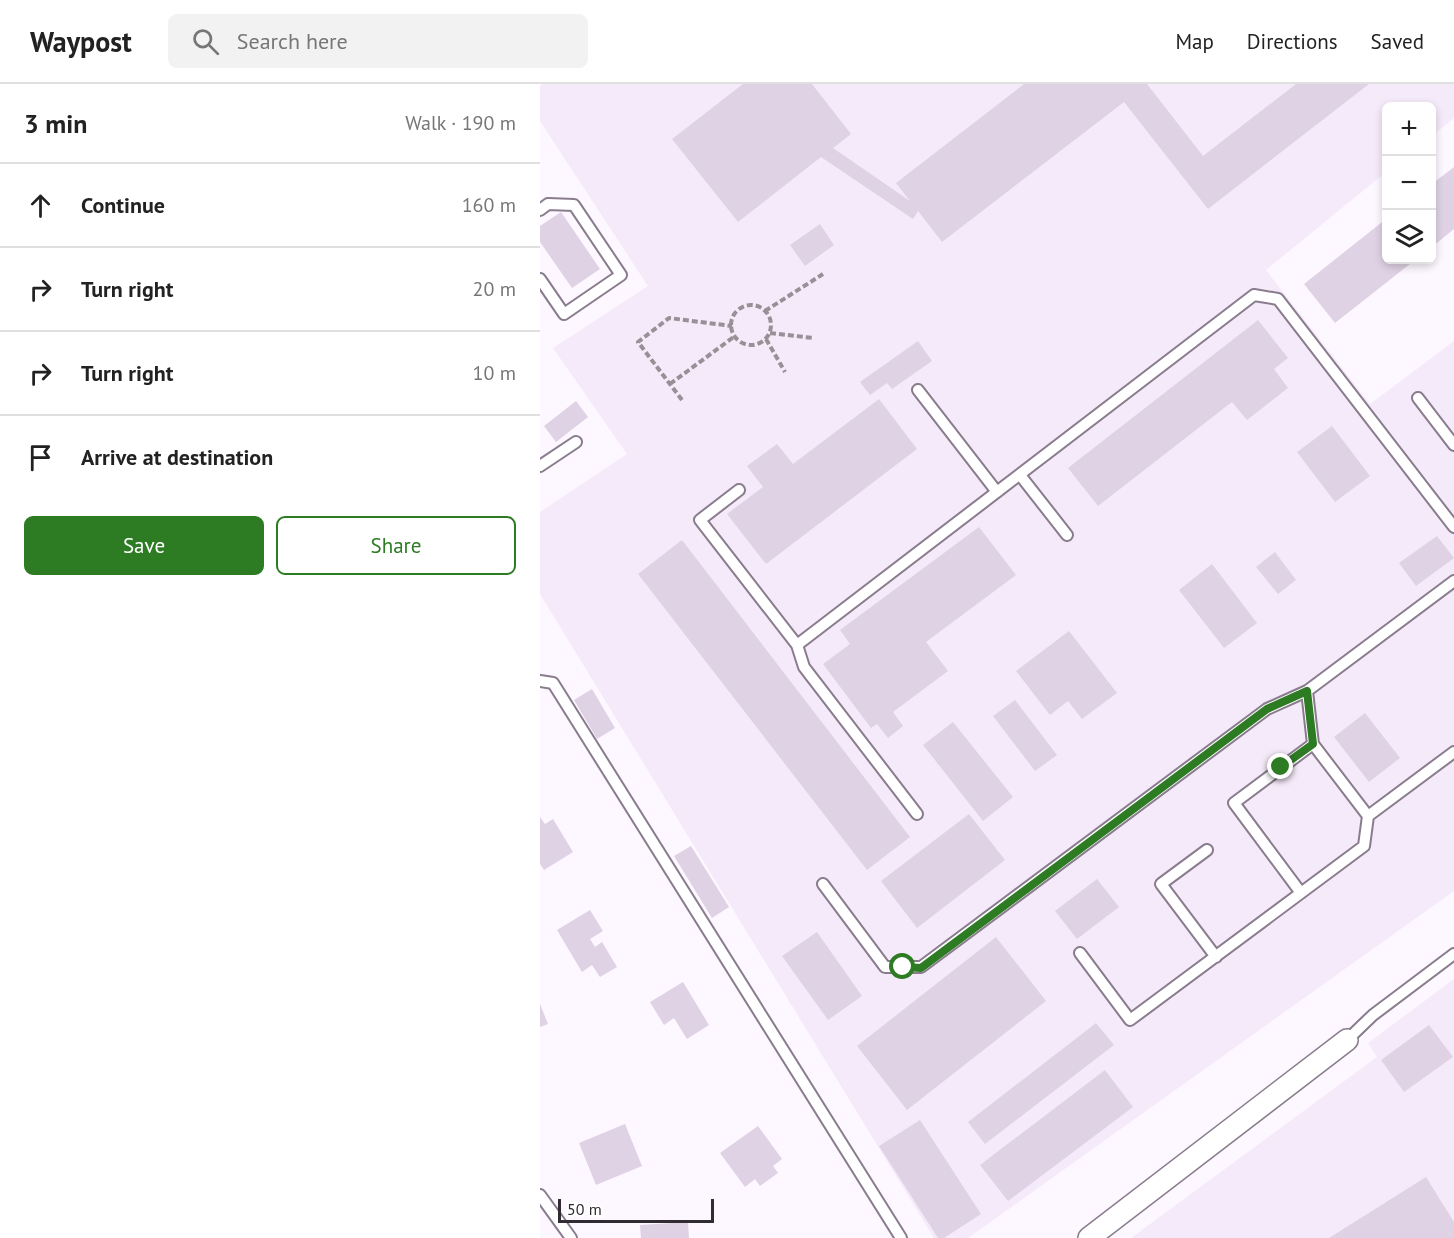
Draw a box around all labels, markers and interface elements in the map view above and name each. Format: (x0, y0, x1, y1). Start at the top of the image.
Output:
search box (168, 14, 588, 68)
text: Waypost (30, 23, 132, 60)
icon: search (189, 25, 222, 58)
text: Search here (237, 27, 348, 55)
text: Map (1175, 28, 1214, 55)
text: Directions (1247, 28, 1338, 55)
text: Saved (1371, 28, 1424, 55)
map controls (1382, 102, 1436, 264)
button: + (1382, 102, 1436, 156)
text: 3 min (24, 107, 87, 140)
text: Walk · 190 m (405, 110, 516, 136)
button: − (1382, 156, 1436, 210)
icon: ahead (24, 189, 57, 222)
text: Continue (81, 191, 165, 219)
text: 160 m (462, 192, 516, 218)
button: layers (1382, 210, 1436, 264)
icon: right (24, 273, 57, 306)
text: Turn right (81, 275, 173, 303)
text: 20 m (473, 276, 516, 302)
icon: right (24, 357, 57, 390)
text: Turn right (81, 359, 173, 387)
text: 10 m (473, 360, 516, 386)
icon: arrive (24, 441, 57, 474)
text: Arrive at destination (81, 443, 273, 471)
button: Save (24, 516, 264, 575)
button: Share (276, 516, 516, 575)
route end (1267, 753, 1293, 779)
route start (889, 953, 915, 979)
scale bar (558, 1196, 714, 1224)
text: 50 m (567, 1199, 602, 1219)

